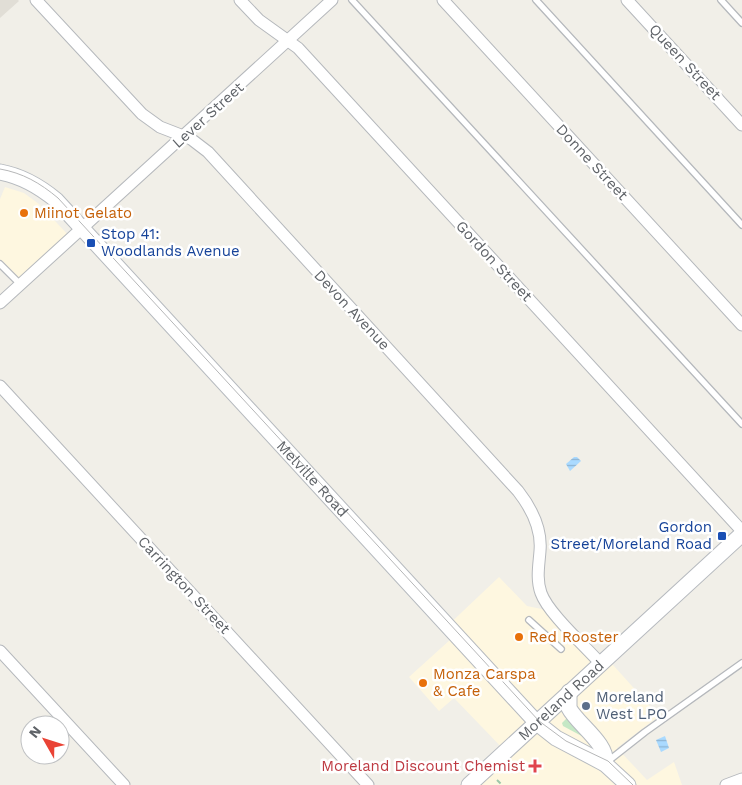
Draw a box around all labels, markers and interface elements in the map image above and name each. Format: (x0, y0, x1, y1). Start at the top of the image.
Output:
street label: Queen Street (645, 20, 725, 104)
street label: Lever Street (169, 78, 248, 152)
street label: Donne Street (552, 120, 632, 204)
place label: Miinot Gelato (34, 204, 132, 222)
marker: Miinot Gelato (18, 207, 30, 219)
street label: Gordon Street (452, 217, 536, 306)
place label: Stop 41: Woodlands Avenue (101, 225, 240, 260)
marker: Stop 41: Woodlands Avenue (85, 237, 97, 249)
street label: Devon Avenue (310, 266, 394, 354)
street label: Melville Road (273, 437, 352, 521)
place label: Gordon Street/Moreland Road (551, 518, 712, 553)
marker: Gordon Street/Moreland Road (716, 530, 728, 542)
street label: Carrington Street (134, 532, 234, 638)
place label: Red Rooster (529, 628, 619, 646)
marker: Red Rooster (513, 631, 525, 643)
street label: Moreland Road (514, 657, 608, 744)
place label: Monza Carspa & Cafe (433, 665, 536, 700)
marker: Monza Carspa & Cafe (417, 677, 429, 689)
place label: Moreland West LPO (596, 688, 667, 723)
marker: Moreland West LPO (580, 700, 592, 712)
north arrow (20, 715, 70, 765)
text: N (25, 723, 44, 741)
place label: Moreland Discount Chemist (321, 757, 526, 775)
marker: Moreland Discount Chemist (529, 760, 541, 772)

